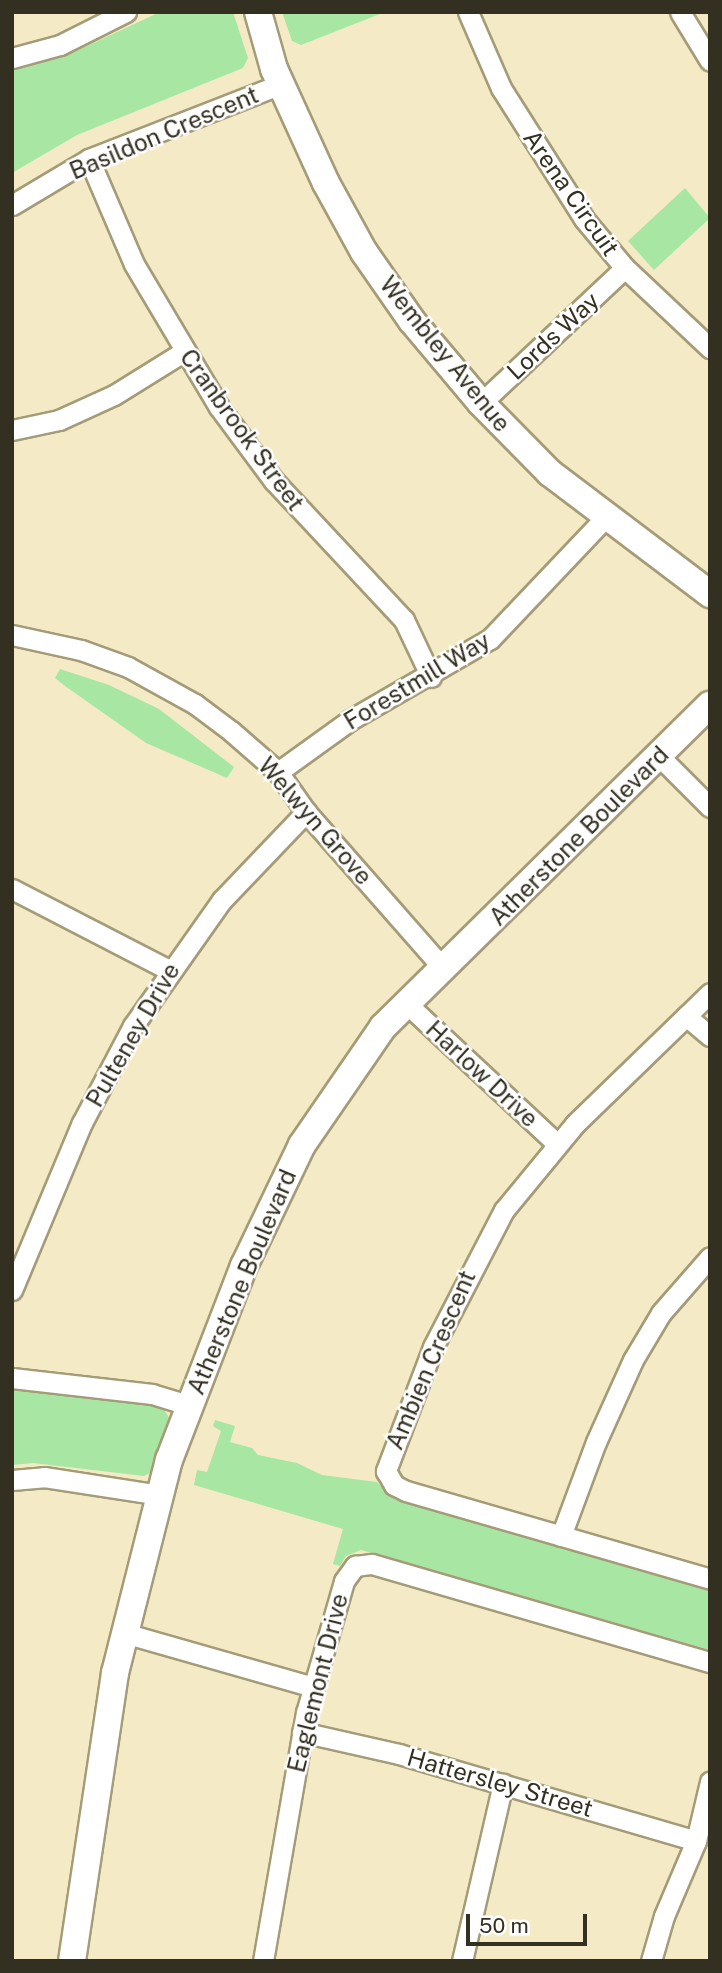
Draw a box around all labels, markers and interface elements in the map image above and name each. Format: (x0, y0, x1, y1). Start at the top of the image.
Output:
street label: Basildon Crescent (65, 80, 263, 186)
street label: Arena Circuit (517, 125, 625, 261)
street label: Wembley Avenue (373, 270, 517, 438)
street label: Lords Way (501, 286, 605, 386)
street label: Cranbrook Street (174, 344, 310, 516)
street label: Forestmill Way (339, 626, 495, 736)
street label: Atherstone Boulevard (483, 740, 675, 932)
street label: Welwyn Grove (252, 751, 378, 891)
street label: Pulteney Drive (80, 958, 186, 1112)
street label: Harlow Drive (420, 1015, 544, 1133)
street label: Atherstone Boulevard (181, 1165, 303, 1399)
street label: Ambien Crescent (380, 1266, 482, 1454)
street label: Eaglemont Drive (282, 1591, 354, 1775)
street label: Hattersley Street (404, 1743, 596, 1823)
scale bar (470, 1899, 591, 1943)
text: 50 m (479, 1913, 529, 1938)

